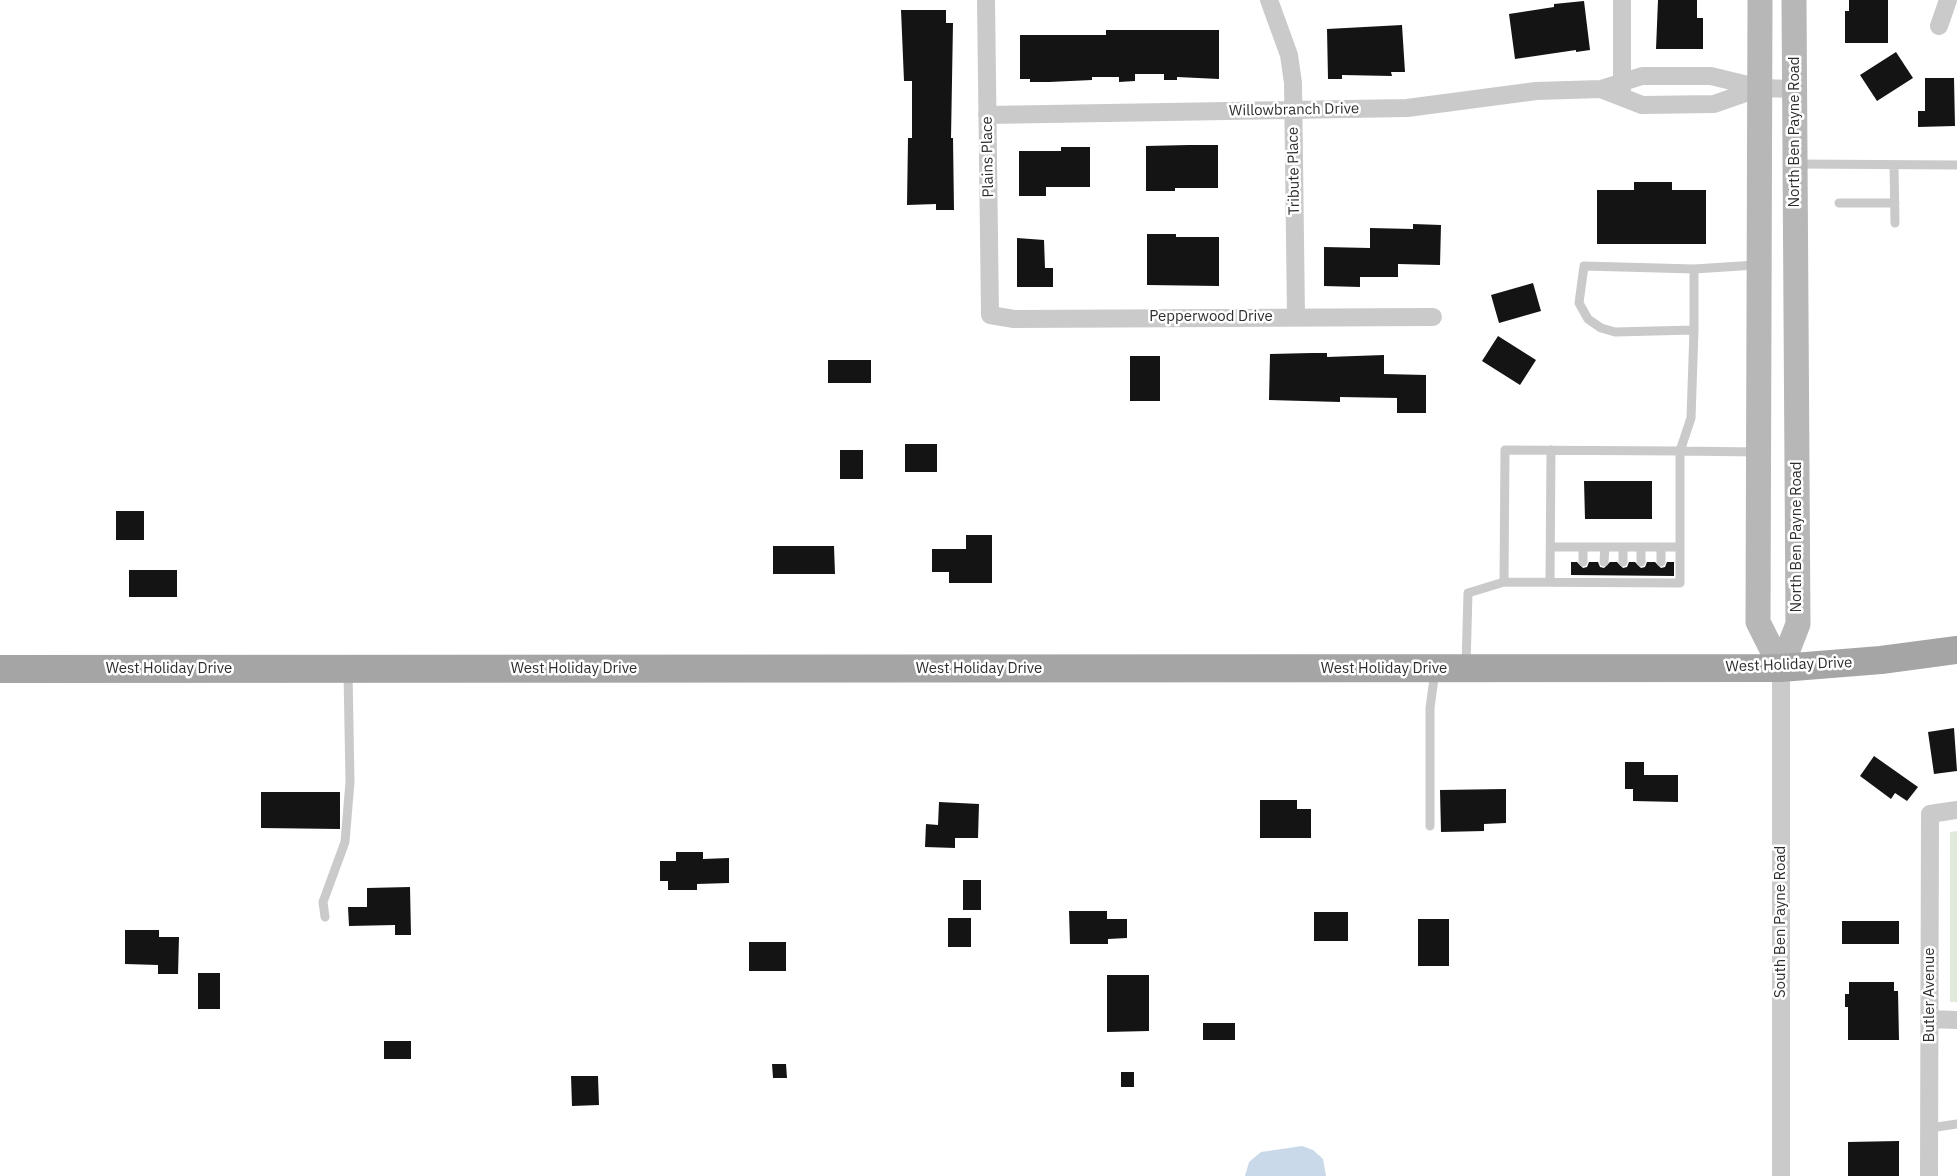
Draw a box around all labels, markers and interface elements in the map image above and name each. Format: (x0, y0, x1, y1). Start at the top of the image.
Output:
street label: North Ben Payne Road (1786, 56, 1804, 208)
street label: Willowbranch Drive (1229, 100, 1359, 120)
street label: Plains Place (978, 116, 998, 198)
street label: Tribute Place (1284, 127, 1304, 215)
street label: Pepperwood Drive (1149, 308, 1273, 326)
street label: North Ben Payne Road (1788, 461, 1806, 613)
street label: West Holiday Drive (1725, 654, 1853, 676)
street label: West Holiday Drive (106, 660, 232, 678)
street label: West Holiday Drive (511, 660, 637, 678)
street label: West Holiday Drive (916, 660, 1042, 678)
street label: West Holiday Drive (1321, 660, 1447, 678)
street label: South Ben Payne Road (1772, 846, 1790, 998)
street label: Butler Avenue (1921, 947, 1939, 1043)

